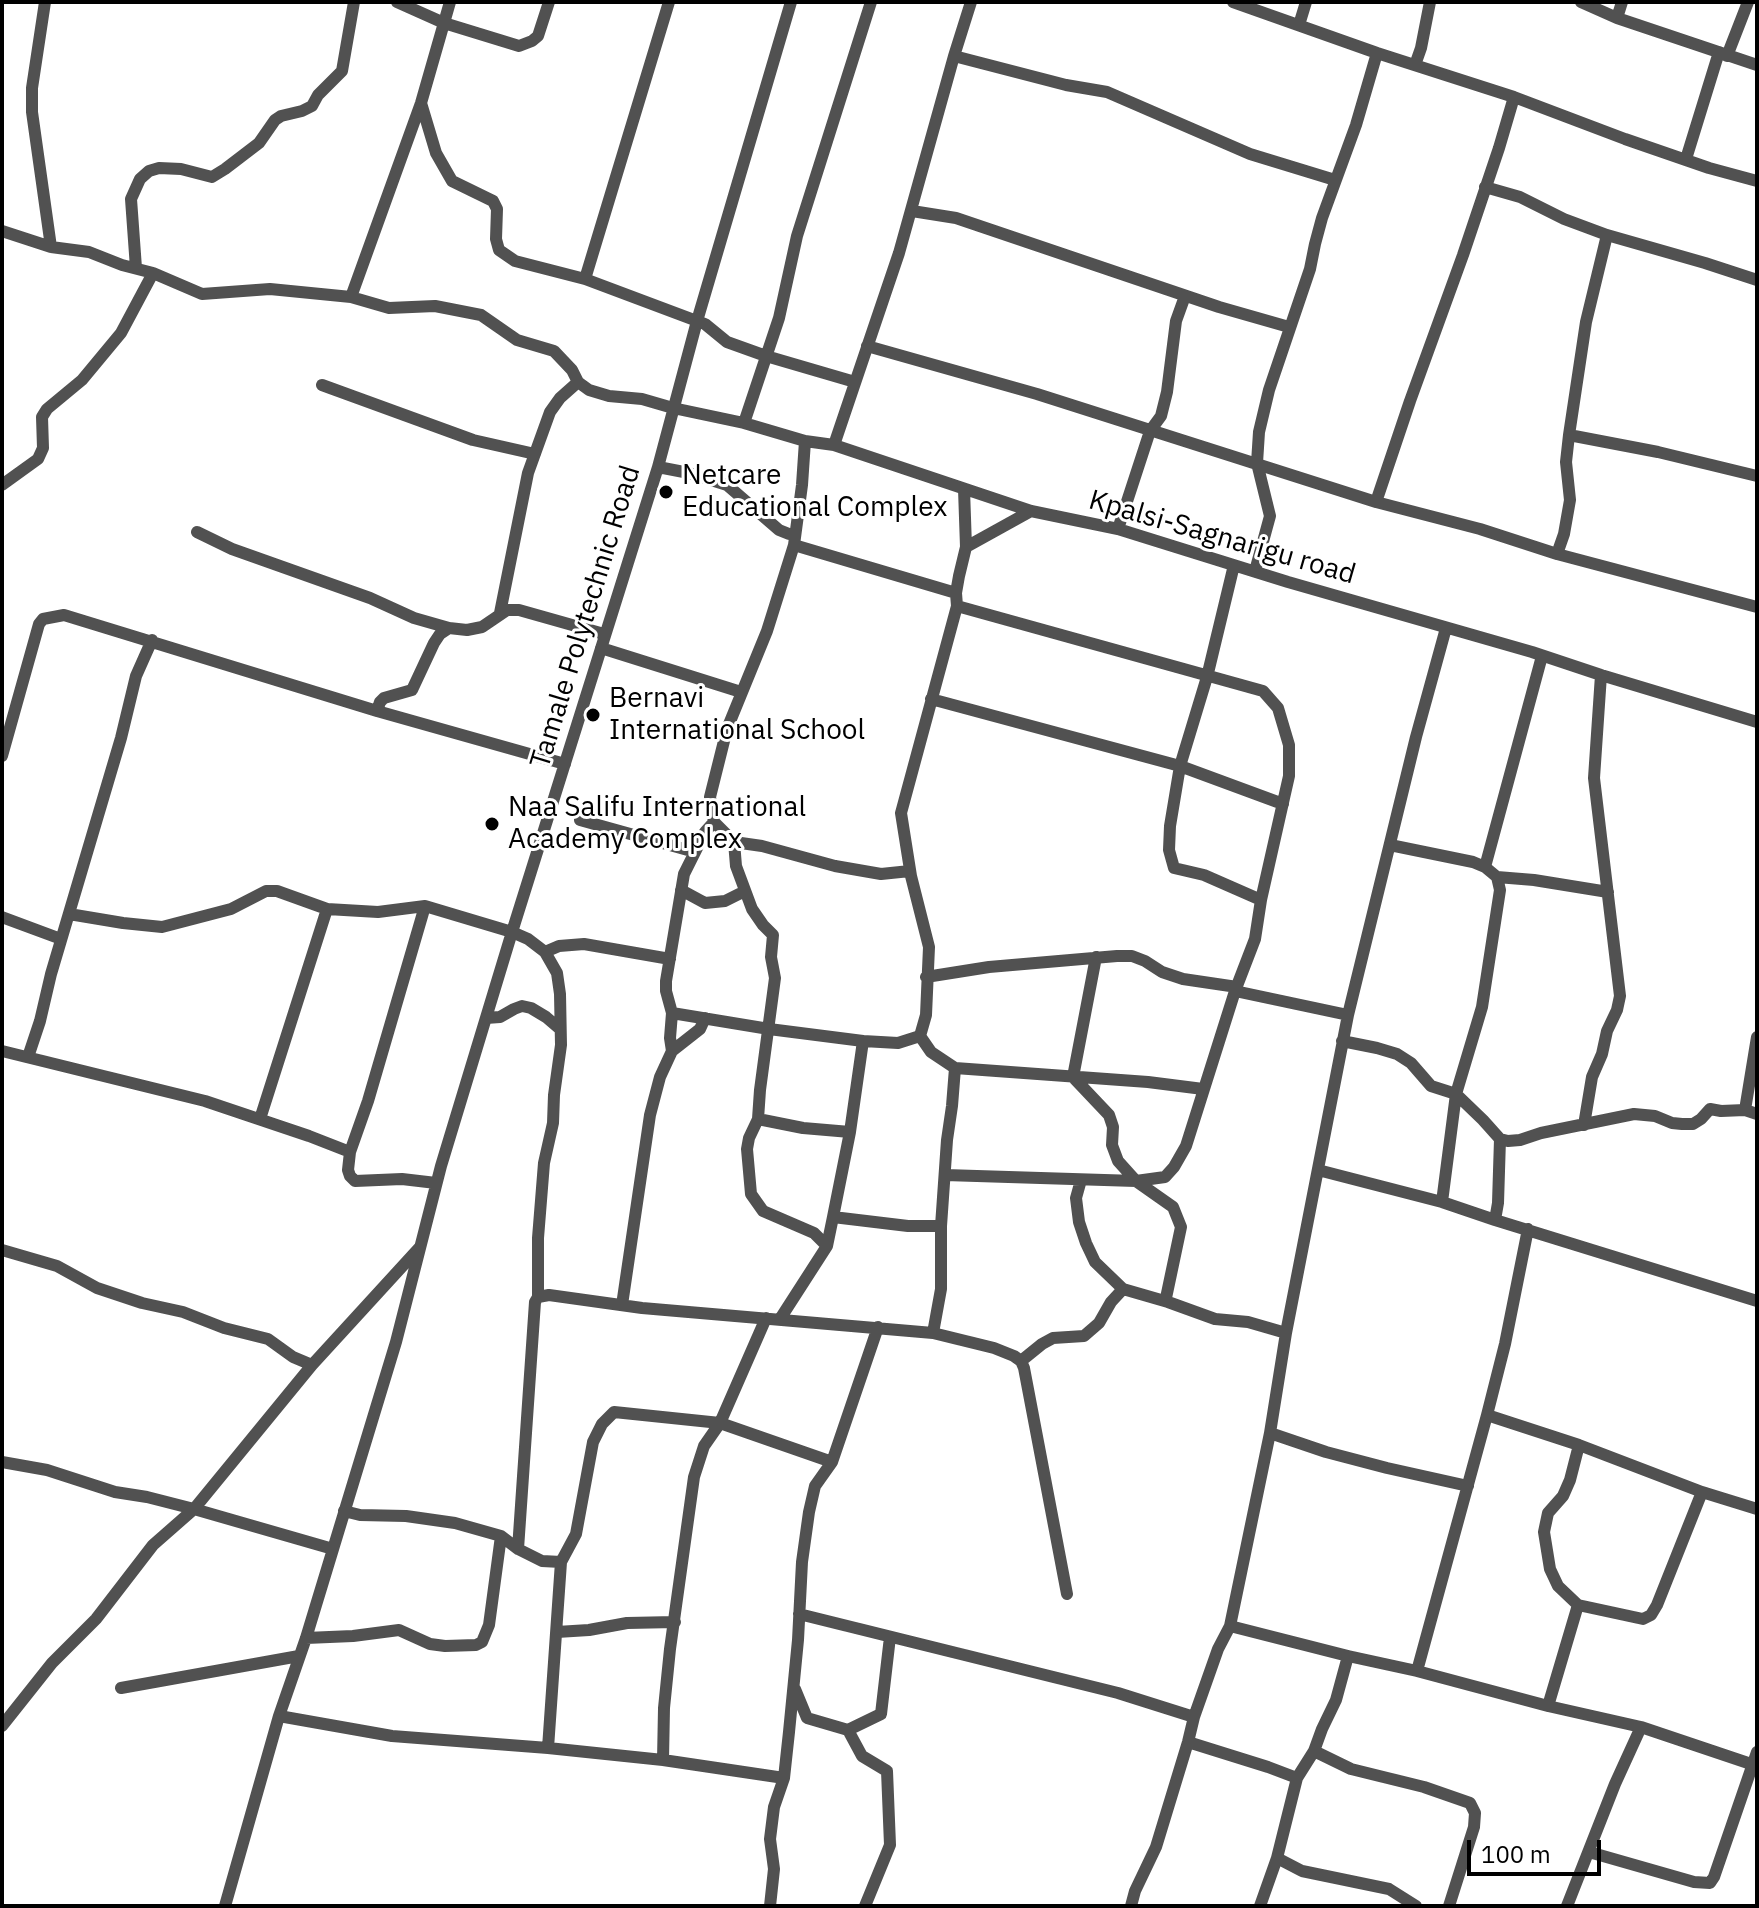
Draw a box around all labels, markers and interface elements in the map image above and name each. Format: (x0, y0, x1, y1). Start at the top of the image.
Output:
place label: Netcare Educational Complex (682, 459, 947, 525)
street label: Tamale Polytechnic Road (524, 462, 648, 772)
marker: Netcare Educational Complex (657, 483, 675, 501)
street label: Kpalsi-Sagnarigu road (1085, 484, 1359, 592)
place label: Bernavi International School (609, 682, 865, 748)
marker: Bernavi International School (584, 706, 602, 724)
place label: Naa Salifu International Academy Complex (508, 791, 806, 857)
marker: Naa Salifu International Academy Complex (483, 815, 501, 833)
scale bar (1471, 1824, 1605, 1874)
text: 100 m (1481, 1838, 1551, 1870)

